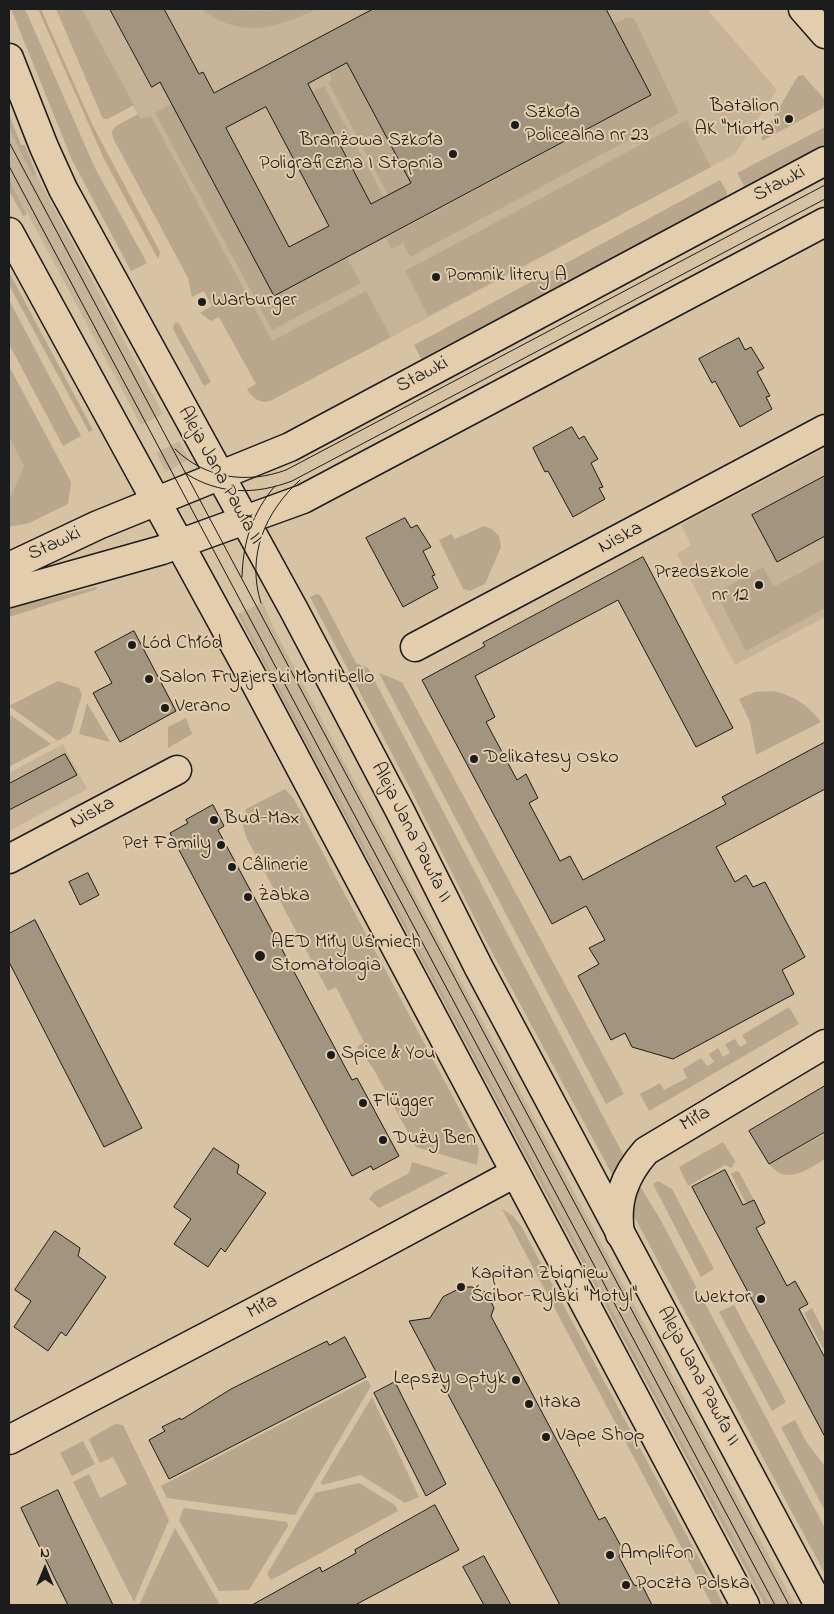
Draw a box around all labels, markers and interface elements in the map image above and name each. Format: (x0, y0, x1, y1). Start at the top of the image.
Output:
place label: Batalion AK "Miotła" (694, 96, 779, 143)
place label: Szkoła Policealna nr 23 (525, 102, 649, 149)
marker: Batalion AK "Miotła" (783, 113, 795, 125)
marker: Szkoła Policealna nr 23 (509, 119, 521, 131)
place label: Branżowa Szkoła Poligraficzna I Stopnia (259, 130, 443, 177)
marker: Branżowa Szkoła Poligraficzna I Stopnia (447, 148, 459, 160)
street label: Stawki (750, 161, 810, 209)
place label: Pomnik litery A (446, 265, 567, 289)
marker: Pomnik litery A (430, 271, 442, 283)
place label: Warburger (212, 290, 297, 314)
marker: Warburger (196, 296, 208, 308)
street label: Stawki (393, 352, 453, 400)
street label: Aleja Jana Pawła II (171, 403, 267, 549)
street label: Niska (595, 517, 647, 561)
street label: Stawki (25, 522, 85, 568)
place label: Przedszkole nr 12 (654, 562, 749, 609)
marker: Przedszkole nr 12 (753, 579, 765, 591)
place label: Lód Chłód (142, 633, 223, 657)
marker: Lód Chłód (126, 639, 138, 651)
place label: Salon Fryzjerski Montibello (159, 667, 374, 691)
marker: Salon Fryzjerski Montibello (143, 673, 155, 685)
place label: Verano (175, 696, 231, 720)
marker: Verano (159, 702, 171, 714)
place label: Delikatesy Osko (484, 747, 619, 771)
marker: Delikatesy Osko (468, 753, 480, 765)
street label: Aleja Jana Pawła II (364, 759, 456, 907)
street label: Niska (67, 792, 119, 836)
place label: Bud-Max (224, 808, 299, 832)
marker: Bud-Max (208, 814, 220, 826)
place label: Pet Family (123, 833, 211, 857)
marker: Pet Family (215, 839, 227, 851)
place label: Câlinerie (242, 855, 308, 879)
marker: Câlinerie (226, 861, 238, 873)
place label: Żabka (258, 885, 310, 909)
marker: Żabka (242, 891, 254, 903)
place label: AED Miły Uśmiech Stomatologia (271, 932, 421, 979)
marker: AED Miły Uśmiech Stomatologia (253, 949, 267, 963)
place label: Spice & You (341, 1043, 436, 1067)
marker: Spice & You (325, 1049, 337, 1061)
place label: Flügger (373, 1091, 434, 1115)
marker: Flügger (357, 1097, 369, 1109)
street label: Miła (677, 1102, 715, 1138)
place label: Duży Ben (393, 1128, 476, 1152)
marker: Duży Ben (377, 1134, 389, 1146)
place label: Kapitan Zbigniew Ścibor-Rylski "Motyl" (471, 1263, 637, 1310)
marker: Kapitan Zbigniew Ścibor-Rylski "Motyl" (455, 1281, 467, 1293)
place label: Wektor (694, 1287, 751, 1311)
street label: Miła (244, 1290, 282, 1326)
marker: Wektor (755, 1293, 767, 1305)
street label: Aleja Jana Pawła II (650, 1303, 744, 1451)
place label: Lepszy Optyk (393, 1368, 506, 1392)
marker: Lepszy Optyk (510, 1374, 522, 1386)
place label: Itaka (539, 1392, 581, 1416)
marker: Itaka (523, 1398, 535, 1410)
place label: Vape Shop (556, 1425, 645, 1449)
marker: Vape Shop (540, 1431, 552, 1443)
text: N (40, 1543, 50, 1564)
place label: Amplifon (620, 1543, 693, 1567)
north arrow (20, 1544, 70, 1594)
marker: Amplifon (604, 1549, 616, 1561)
place label: Poczta Polska (636, 1573, 750, 1597)
marker: Poczta Polska (620, 1579, 632, 1591)

